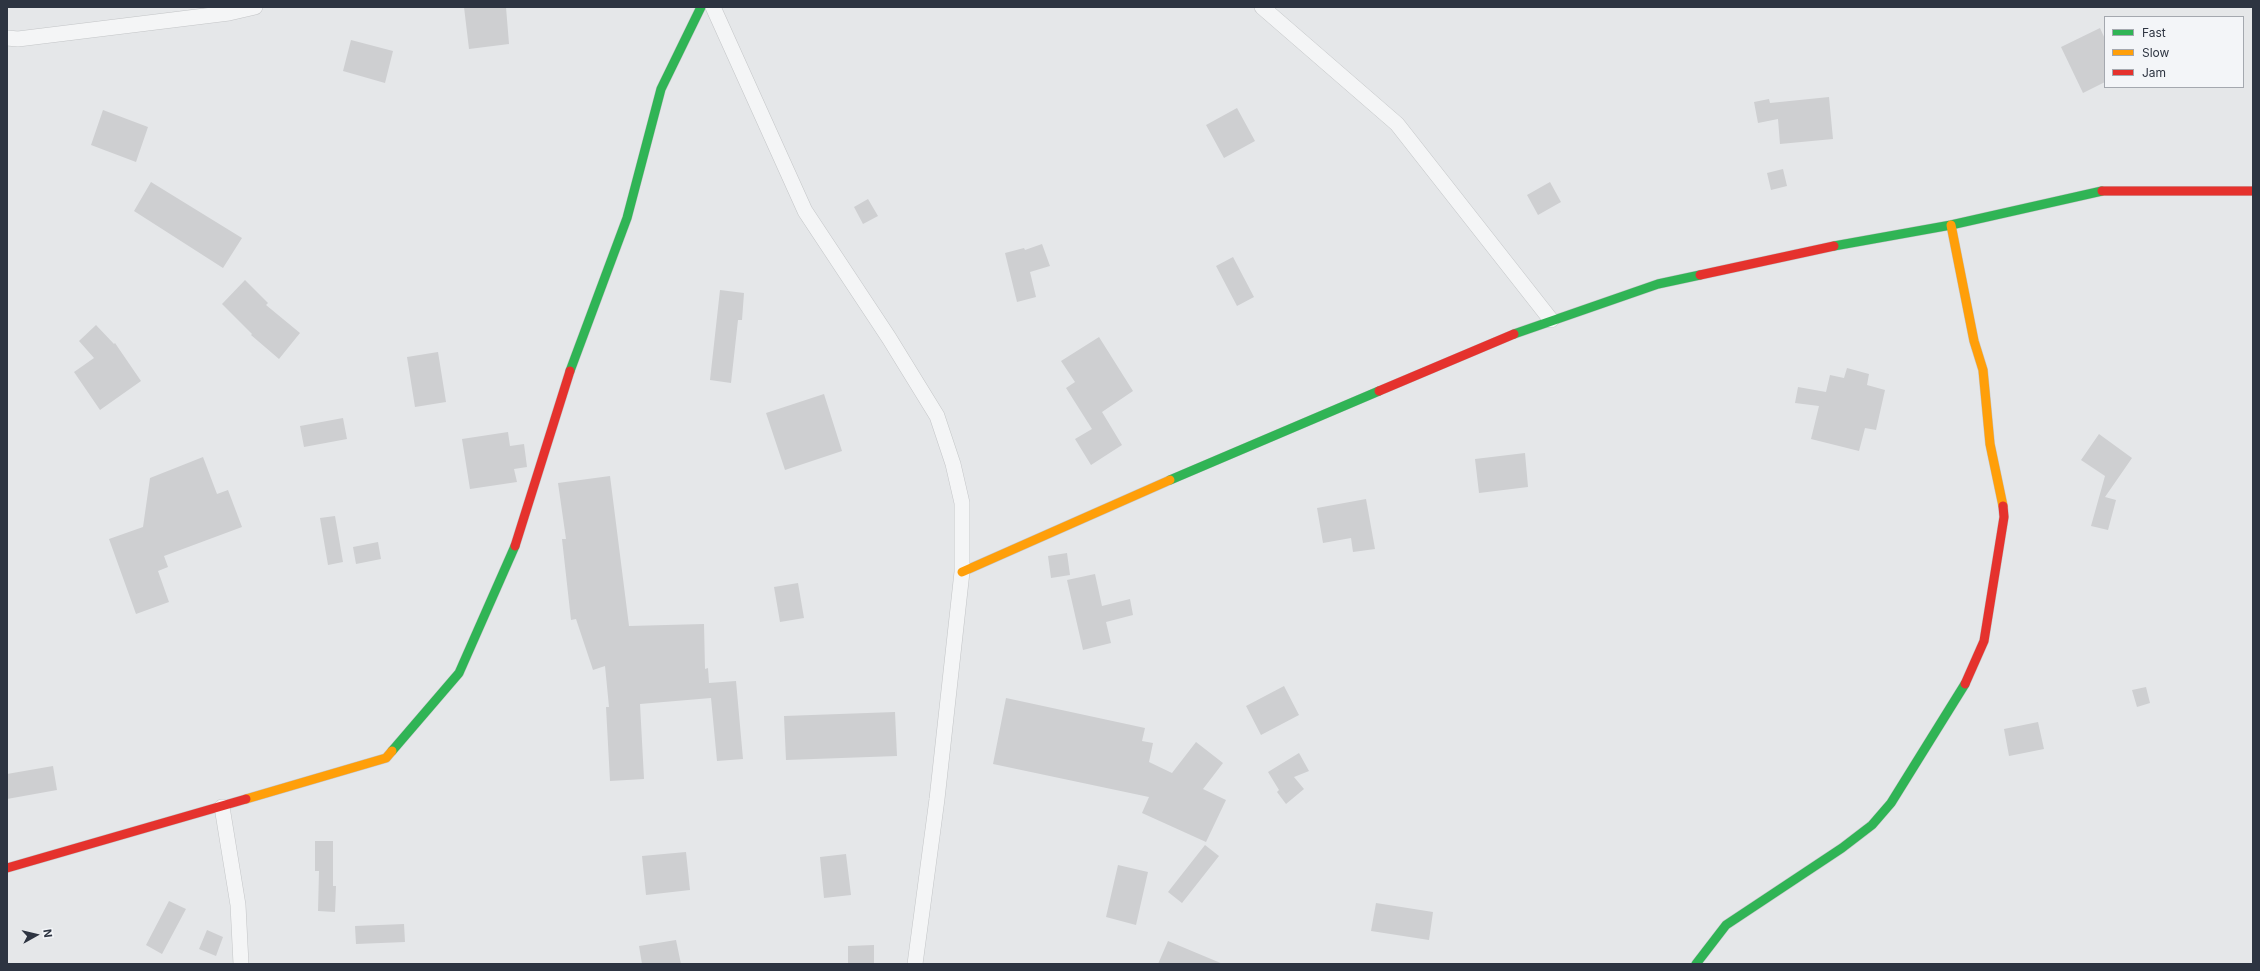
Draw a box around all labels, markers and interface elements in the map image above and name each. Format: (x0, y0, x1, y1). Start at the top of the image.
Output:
legend (2104, 16, 2244, 88)
text: Fast (2142, 25, 2166, 40)
text: Slow (2142, 45, 2169, 60)
text: Jam (2142, 65, 2166, 80)
north arrow (16, 915, 56, 955)
text: N (40, 928, 55, 938)

